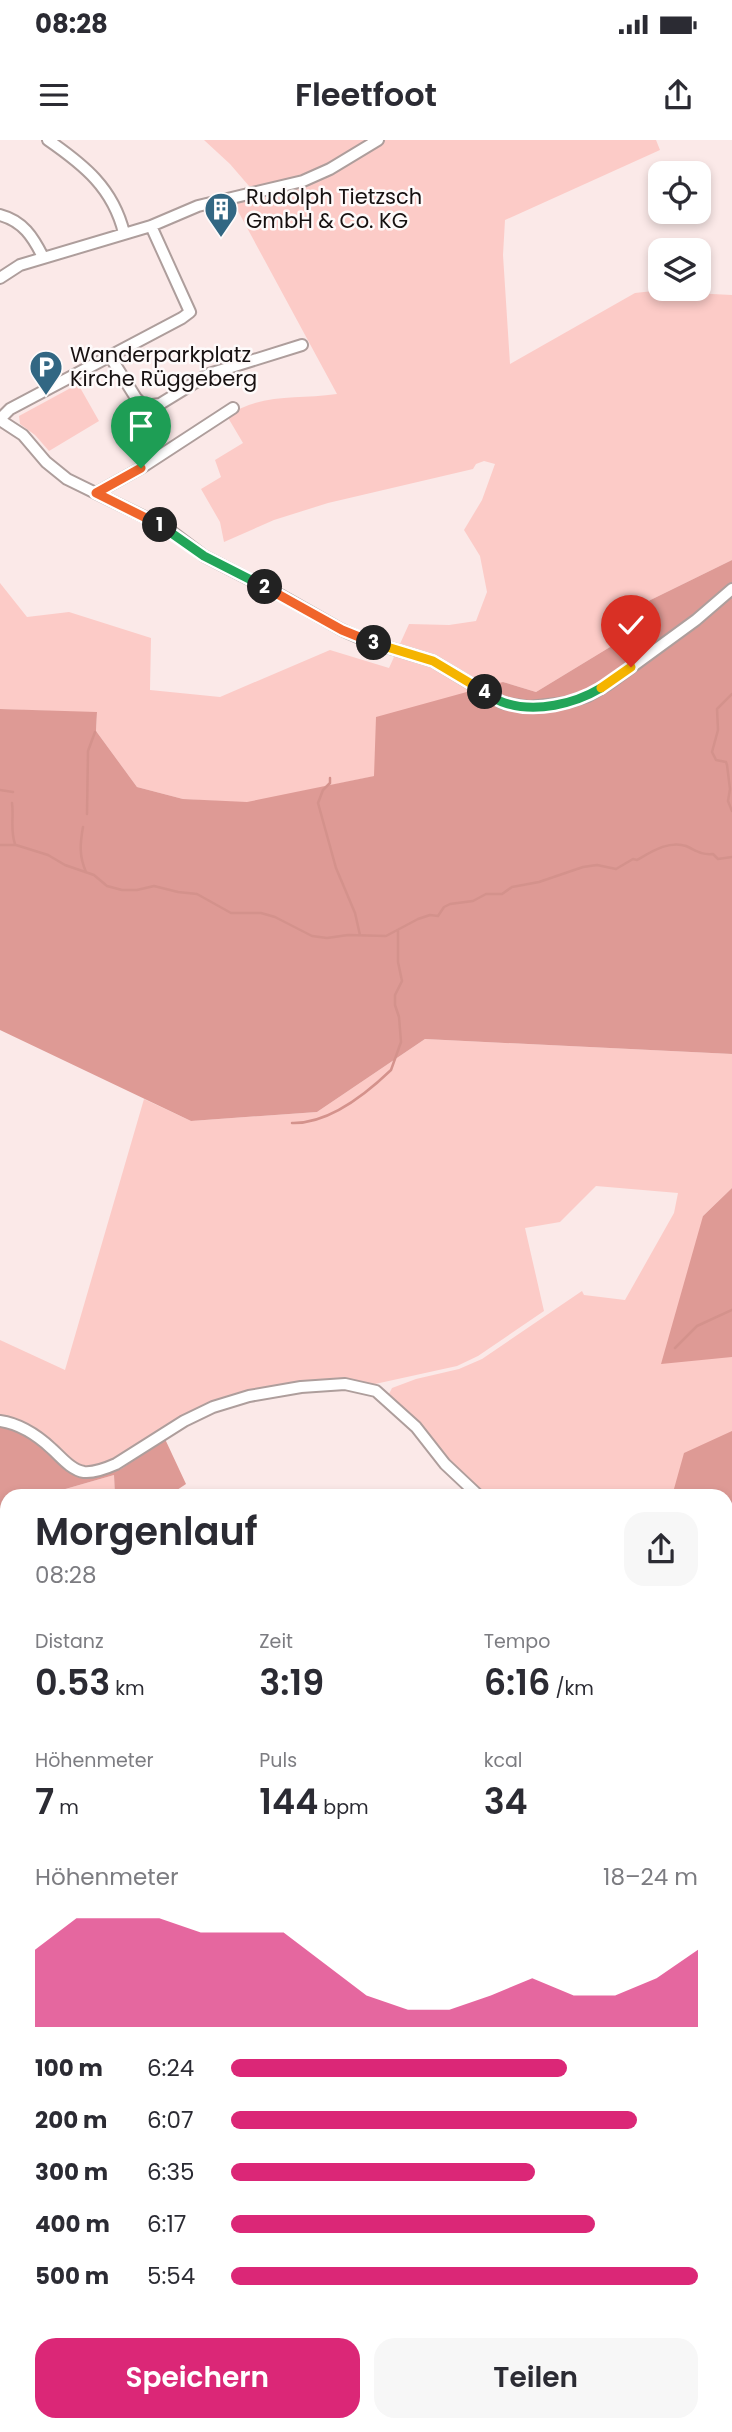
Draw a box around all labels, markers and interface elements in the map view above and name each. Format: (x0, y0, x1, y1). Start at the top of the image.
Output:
text: 08:28 (35, 6, 108, 42)
text: Fleetfoot (295, 72, 437, 117)
icon: menu (35, 76, 73, 114)
icon: share (659, 76, 697, 114)
map controls (648, 161, 711, 301)
button: locate (648, 161, 711, 224)
place label: Rudolph Tietzsch GmbH & Co. KG (246, 182, 422, 235)
building icon: Rudolph Tietzsch GmbH & Co. KG (202, 190, 240, 239)
button: layers (648, 238, 711, 301)
place label: Wanderparkplatz Kirche Rüggeberg (70, 340, 257, 393)
parking icon: Wanderparkplatz Kirche Rüggeberg (27, 348, 65, 397)
pin (111, 396, 171, 468)
icon: arrive (122, 407, 160, 445)
pin: 1 (142, 508, 178, 542)
text: 1 (156, 511, 163, 538)
pin: 2 (247, 570, 282, 604)
text: 2 (259, 573, 270, 600)
pin (601, 595, 661, 667)
icon: check (612, 606, 650, 644)
pin: 3 (356, 626, 392, 660)
text: 3 (368, 629, 379, 656)
pin: 4 (468, 674, 503, 710)
text: 4 (478, 678, 491, 705)
text: Morgenlauf (35, 1505, 258, 1558)
button: share (624, 1512, 698, 1586)
text: 08:28 (35, 1559, 97, 1591)
text: Distanz (35, 1628, 104, 1655)
text: Zeit (259, 1628, 293, 1655)
text: Tempo (484, 1628, 550, 1655)
text: 0.53 (35, 1658, 110, 1707)
text: 3:19 (259, 1658, 324, 1707)
text: 6:16 (484, 1658, 550, 1707)
text: km (110, 1675, 145, 1702)
text: /km (550, 1675, 594, 1702)
text: Höhenmeter (35, 1747, 154, 1774)
text: Puls (259, 1747, 297, 1774)
text: kcal (484, 1747, 523, 1774)
text: 7 (35, 1777, 54, 1826)
text: 144 (259, 1777, 318, 1826)
text: 34 (484, 1777, 528, 1826)
text: m (54, 1794, 79, 1821)
text: bpm (318, 1794, 369, 1821)
text: Höhenmeter (35, 1861, 179, 1893)
text: 18–24 m (603, 1861, 698, 1893)
text: 100 m (35, 2052, 103, 2084)
text: 6:24 (147, 2052, 194, 2084)
text: 200 m (35, 2104, 107, 2136)
text: 6:07 (147, 2104, 194, 2136)
text: 300 m (35, 2156, 108, 2188)
text: 6:35 (147, 2156, 195, 2188)
text: 400 m (35, 2208, 110, 2240)
text: 6:17 (147, 2208, 186, 2240)
text: 500 m (35, 2260, 109, 2292)
text: 5:54 (147, 2260, 195, 2292)
button: Speichern (35, 2338, 360, 2418)
button: Teilen (374, 2338, 698, 2418)

